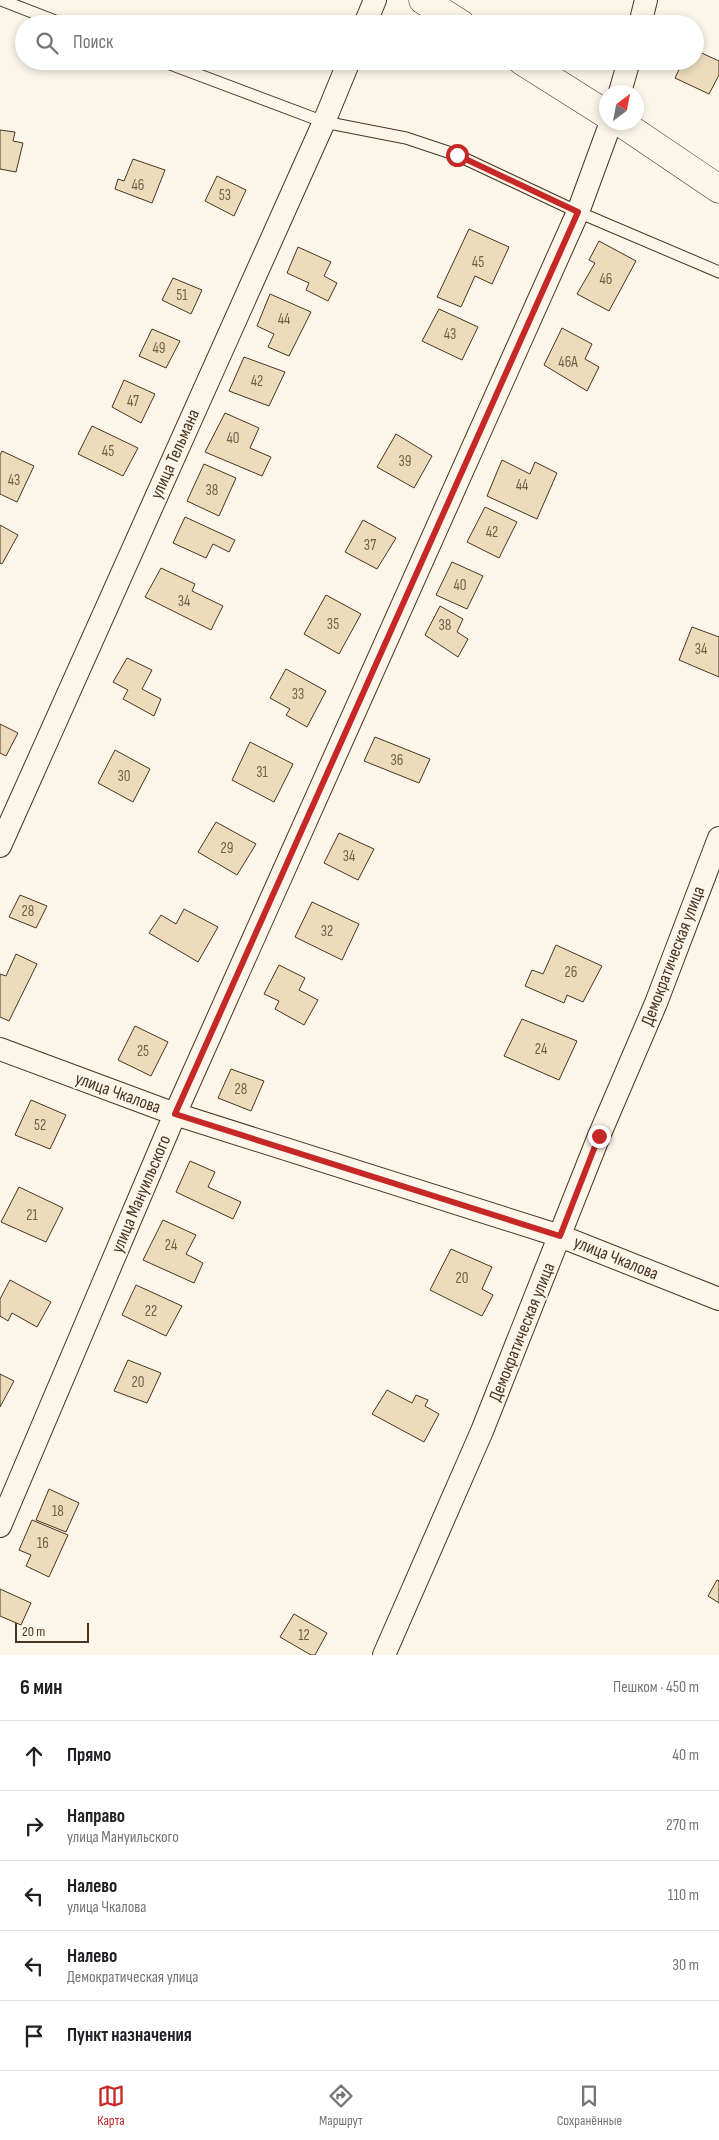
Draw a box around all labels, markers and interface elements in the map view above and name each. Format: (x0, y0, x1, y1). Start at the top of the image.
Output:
search box (15, 15, 704, 70)
icon: search (33, 29, 61, 57)
text: Поиск (73, 31, 113, 54)
north arrow (599, 85, 644, 130)
route start (446, 144, 469, 167)
house number: 46 (132, 176, 144, 195)
house number: 53 (219, 186, 231, 205)
house number: 45 (472, 253, 484, 272)
house number: 46 (600, 270, 612, 289)
house number: 51 (176, 286, 188, 305)
house number: 44 (278, 310, 290, 329)
house number: 43 (444, 325, 456, 344)
house number: 49 (153, 339, 165, 358)
house number: 46А (558, 353, 578, 372)
house number: 42 (251, 372, 263, 391)
house number: 47 (127, 392, 139, 411)
street label: улица Тельмана (146, 406, 204, 502)
house number: 40 (227, 429, 239, 448)
house number: 45 (102, 442, 114, 461)
house number: 39 (399, 452, 411, 471)
house number: 43 (8, 471, 20, 490)
house number: 44 (516, 476, 528, 495)
house number: 38 (206, 481, 218, 500)
house number: 42 (486, 523, 498, 542)
house number: 37 (364, 536, 376, 555)
house number: 40 (454, 576, 466, 595)
house number: 34 (178, 592, 190, 611)
house number: 35 (327, 615, 339, 634)
house number: 38 (439, 616, 451, 635)
house number: 34 (695, 640, 707, 659)
house number: 33 (292, 685, 304, 704)
house number: 36 (391, 751, 403, 770)
house number: 31 (256, 763, 269, 782)
house number: 30 (118, 767, 130, 786)
house number: 29 (221, 839, 233, 858)
house number: 34 (343, 847, 355, 866)
street label: Демократическая улица (637, 883, 709, 1029)
house number: 28 (22, 902, 34, 921)
house number: 32 (321, 922, 333, 941)
house number: 26 (565, 963, 577, 982)
house number: 24 (535, 1040, 547, 1059)
house number: 25 (137, 1042, 149, 1061)
street label: улица Чкалова (72, 1068, 164, 1118)
house number: 28 (235, 1080, 247, 1099)
house number: 52 (34, 1116, 46, 1135)
route end (588, 1125, 611, 1148)
street label: улица Мануильского (107, 1132, 175, 1256)
house number: 21 (26, 1206, 38, 1225)
street label: улица Чкалова (571, 1232, 661, 1285)
house number: 24 (165, 1236, 177, 1255)
street label: Демократическая улица (485, 1259, 559, 1404)
house number: 20 (456, 1269, 468, 1288)
house number: 22 (145, 1302, 157, 1321)
house number: 20 (132, 1373, 144, 1392)
house number: 18 (52, 1502, 64, 1521)
house number: 16 (37, 1534, 49, 1553)
scale bar (15, 1620, 89, 1643)
text: 20 m (22, 1623, 45, 1640)
house number: 12 (298, 1626, 310, 1645)
text: 6 мин (20, 1675, 62, 1700)
text: Пешком · 450 m (613, 1678, 699, 1697)
icon: ahead (20, 1742, 48, 1770)
text: Прямо (67, 1744, 111, 1767)
text: 40 m (672, 1746, 699, 1765)
text: Направо (67, 1805, 125, 1828)
icon: right (20, 1812, 48, 1840)
text: 270 m (666, 1816, 699, 1835)
text: улица Мануильского (67, 1828, 179, 1847)
text: Налево (67, 1875, 117, 1898)
icon: left (20, 1882, 48, 1910)
text: 110 m (668, 1886, 699, 1905)
text: улица Чкалова (67, 1898, 146, 1917)
text: Налево (67, 1945, 117, 1968)
icon: left (20, 1952, 48, 1980)
text: 30 m (672, 1956, 699, 1975)
text: Демократическая улица (67, 1968, 198, 1987)
icon: arrive (20, 2022, 48, 2050)
text: Пункт назначения (67, 2024, 192, 2047)
tab: Карта (97, 2082, 125, 2129)
tab: Маршрут (319, 2082, 363, 2129)
tab: Сохранённые (557, 2082, 622, 2129)

